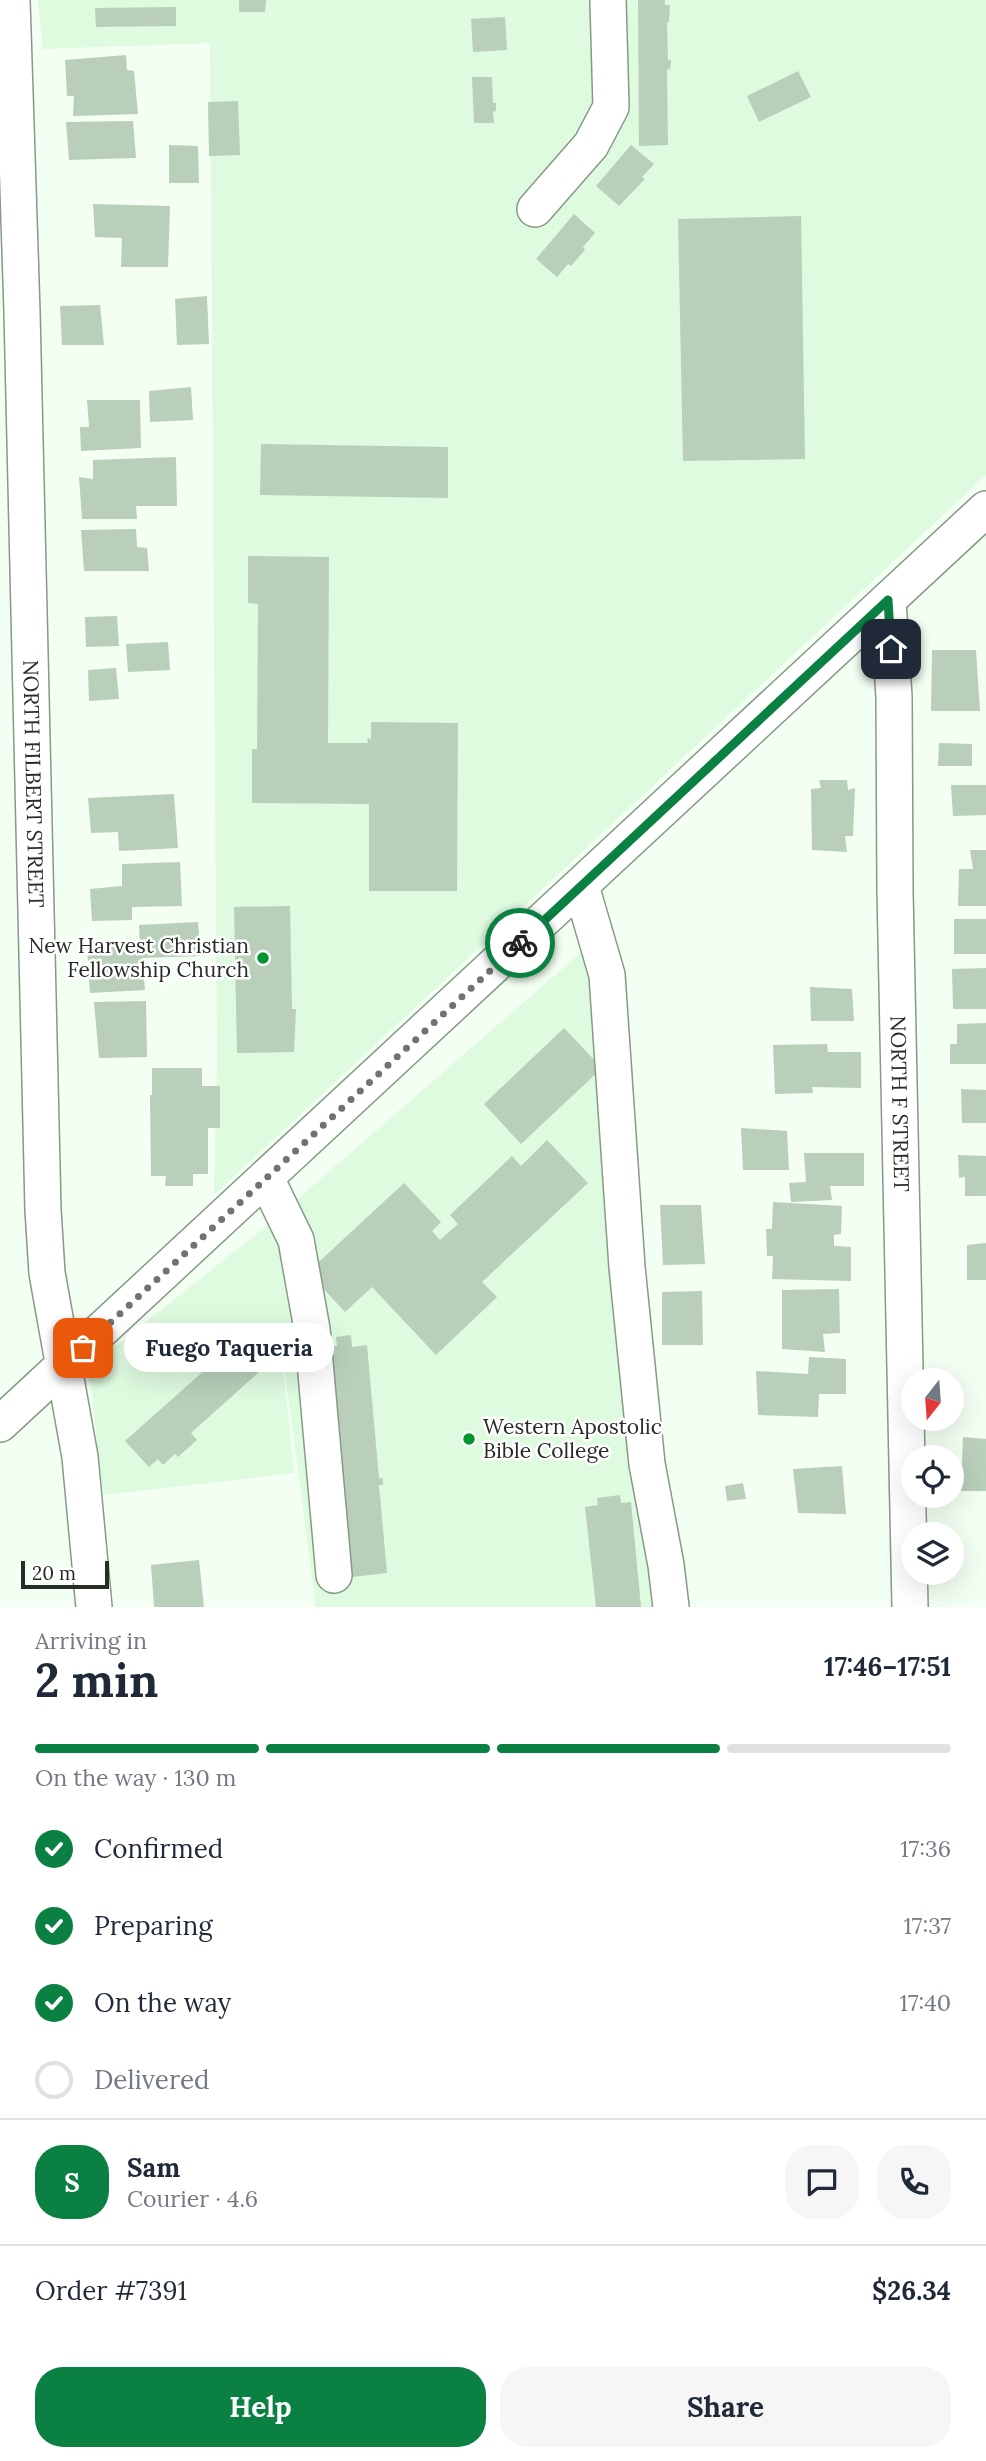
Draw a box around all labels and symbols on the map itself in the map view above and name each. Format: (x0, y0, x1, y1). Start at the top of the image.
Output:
pin (861, 619, 921, 679)
street label: NORTH FILBERT STREET (17, 659, 50, 908)
courier (485, 908, 555, 978)
place label: New Harvest Christian Fellowship Church (28, 932, 249, 983)
marker: New Harvest Christian Fellowship Church (255, 950, 271, 966)
street label: NORTH F STREET (885, 1015, 915, 1192)
pin (53, 1318, 113, 1378)
callout: Fuego Taqueria (125, 1324, 335, 1372)
north arrow (901, 1368, 964, 1432)
place label: Western Apostolic Bible College (483, 1413, 662, 1464)
marker: Western Apostolic Bible College (461, 1431, 477, 1447)
scale bar (21, 1558, 108, 1590)

